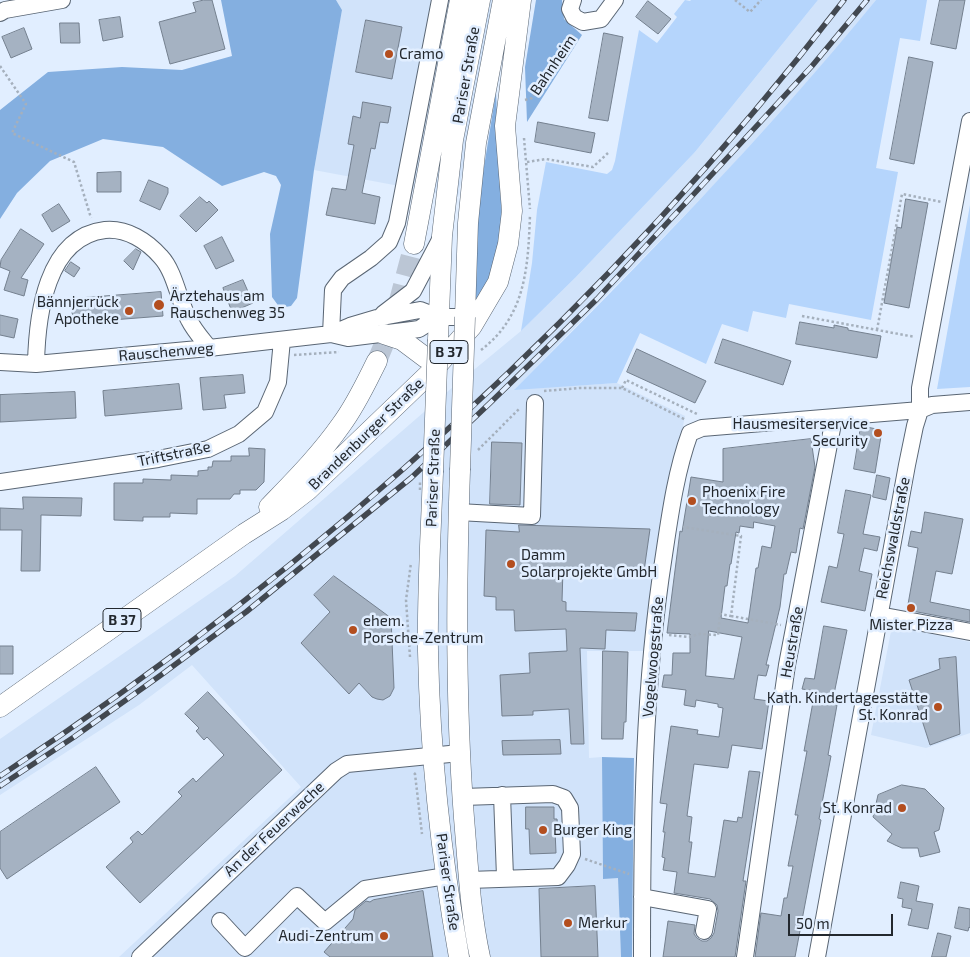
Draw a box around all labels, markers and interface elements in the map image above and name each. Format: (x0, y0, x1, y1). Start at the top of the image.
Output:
street label: Pariser Straße (449, 25, 483, 125)
street label: Bahnheim (526, 32, 580, 98)
place label: Cramo (399, 45, 443, 63)
marker: Cramo (383, 48, 395, 60)
place label: Ärztehaus am Rauschenweg 35 (170, 287, 285, 322)
place label: Bännjerrück Apotheke (37, 293, 119, 328)
marker: Ärztehaus am Rauschenweg 35 (152, 298, 166, 312)
marker: Bännjerrück Apotheke (123, 305, 135, 317)
street label: Rauschenweg (118, 339, 214, 365)
road number: B 37 (430, 341, 468, 364)
street label: Brandenburger Straße (305, 374, 427, 494)
place label: Hausmesiterservice Security (733, 415, 868, 450)
marker: Hausmesiterservice Security (872, 427, 884, 439)
street label: Pariser Straße (422, 429, 444, 527)
street label: Triftstraße (136, 437, 212, 471)
street label: Reichswaldstraße (872, 475, 914, 601)
place label: Phoenix Fire Technology (702, 483, 786, 518)
marker: Phoenix Fire Technology (686, 495, 698, 507)
place label: Damm Solarprojekte GmbH (521, 546, 657, 581)
marker: Damm Solarprojekte GmbH (505, 558, 517, 570)
street label: Vogelwoogstraße (639, 596, 667, 718)
marker: Mister Pizza (905, 602, 917, 614)
street label: Heustraße (777, 605, 807, 679)
road number: B 37 (103, 608, 141, 632)
place label: ehem. Porsche-Zentrum (363, 612, 483, 647)
place label: Mister Pizza (869, 616, 953, 634)
marker: ehem. Porsche-Zentrum (347, 624, 359, 636)
place label: Kath. Kindertagesstätte St. Konrad (767, 689, 928, 724)
marker: Kath. Kindertagesstätte St. Konrad (932, 701, 944, 713)
street label: An der Feuerwache (220, 778, 328, 880)
place label: St. Konrad (822, 799, 892, 817)
marker: St. Konrad (896, 802, 908, 814)
place label: Burger King (553, 821, 632, 839)
marker: Burger King (537, 824, 549, 836)
street label: Pariser Straße (432, 832, 464, 932)
scale bar (790, 904, 895, 936)
place label: Merkur (578, 914, 627, 932)
text: 50 m (796, 914, 830, 932)
marker: Merkur (562, 917, 574, 929)
place label: Audi-Zentrum (278, 927, 374, 945)
marker: Audi-Zentrum (378, 930, 390, 942)

